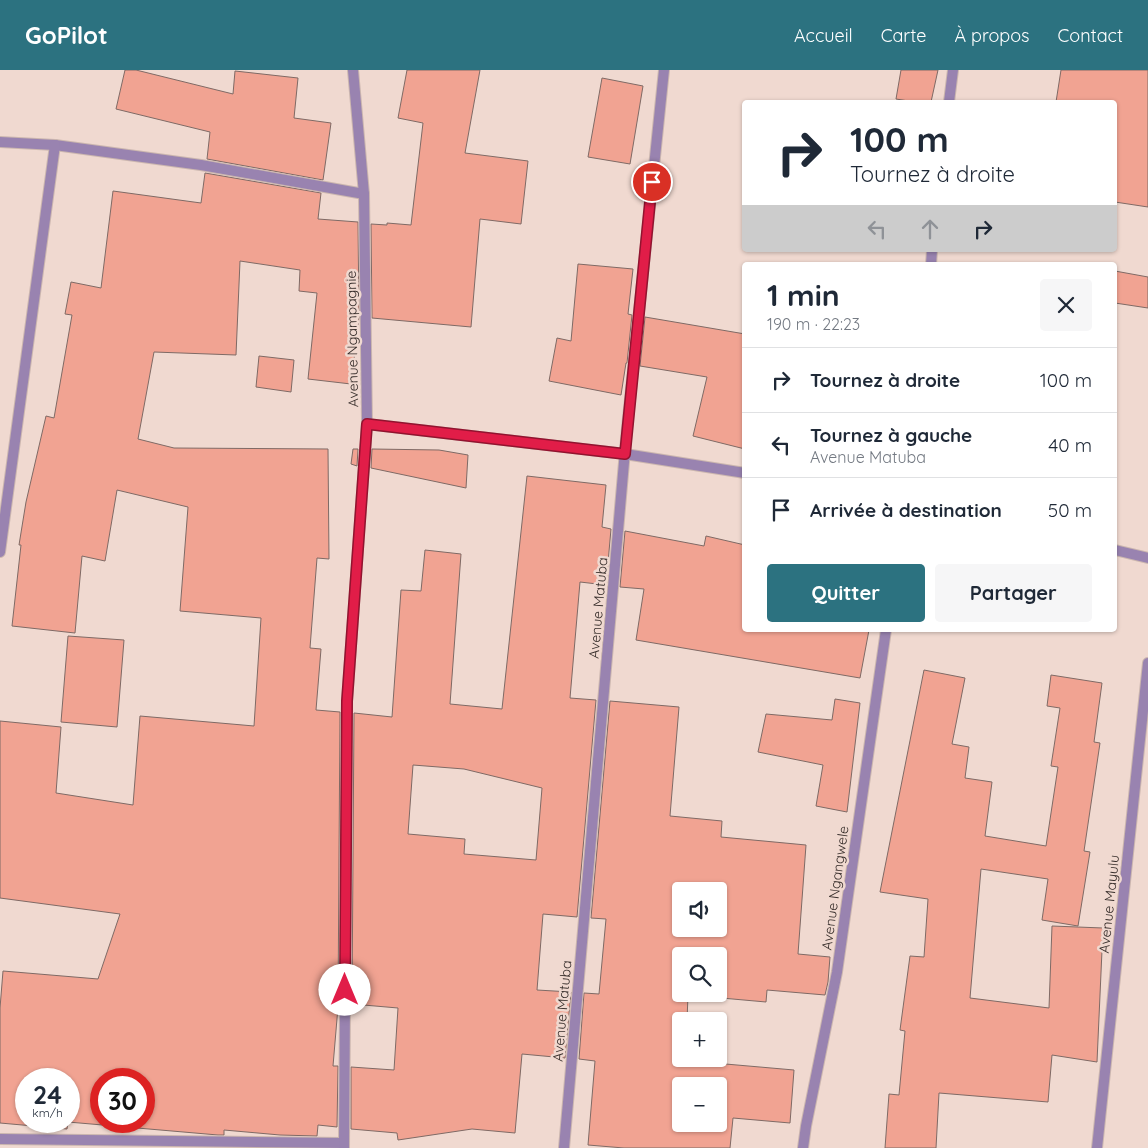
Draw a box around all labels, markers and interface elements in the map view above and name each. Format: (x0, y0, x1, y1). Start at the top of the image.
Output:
text: GoPilot (25, 20, 108, 50)
text: Accueil (794, 24, 853, 47)
text: Carte (881, 24, 926, 47)
text: À propos (954, 24, 1030, 47)
text: Contact (1058, 24, 1123, 47)
text: 100 m (850, 117, 949, 161)
icon: right (767, 120, 832, 185)
text: Tournez à droite (850, 160, 1015, 188)
pin (631, 161, 673, 203)
icon: arrive (638, 168, 666, 196)
icon: left (863, 215, 891, 243)
icon: ahead (916, 215, 944, 243)
icon: right (969, 215, 997, 243)
street label: Avenue Ngampagnie (342, 271, 362, 407)
text: 1 min (767, 276, 840, 314)
button: close (1040, 279, 1092, 331)
text: 190 m · 22:23 (767, 314, 860, 334)
icon: right (767, 366, 795, 394)
text: Tournez à droite (810, 368, 960, 392)
text: 100 m (1040, 368, 1092, 392)
text: Tournez à gauche (810, 423, 972, 447)
icon: left (767, 431, 795, 459)
text: 40 m (1048, 433, 1092, 457)
text: Avenue Matuba (810, 447, 926, 467)
icon: arrive (767, 496, 795, 524)
text: Arrivée à destination (810, 498, 1002, 522)
text: 50 m (1048, 498, 1092, 522)
street label: Avenue Matuba (585, 557, 611, 659)
button: Quitter (767, 564, 925, 622)
button: Partager (935, 564, 1092, 622)
street label: Avenue Ngangwele (817, 825, 853, 951)
street label: Avenue Mayulu (1095, 854, 1123, 954)
map controls (672, 882, 727, 1132)
button: sound (672, 882, 727, 937)
button: search (672, 947, 727, 1002)
street label: Avenue Matuba (549, 960, 575, 1062)
position arrow (318, 963, 370, 1015)
button: + (672, 1012, 727, 1067)
speed limit sign: 30 (90, 1068, 155, 1133)
button: − (672, 1077, 727, 1132)
text: 24 (33, 1079, 62, 1110)
text: km/h (32, 1105, 63, 1120)

